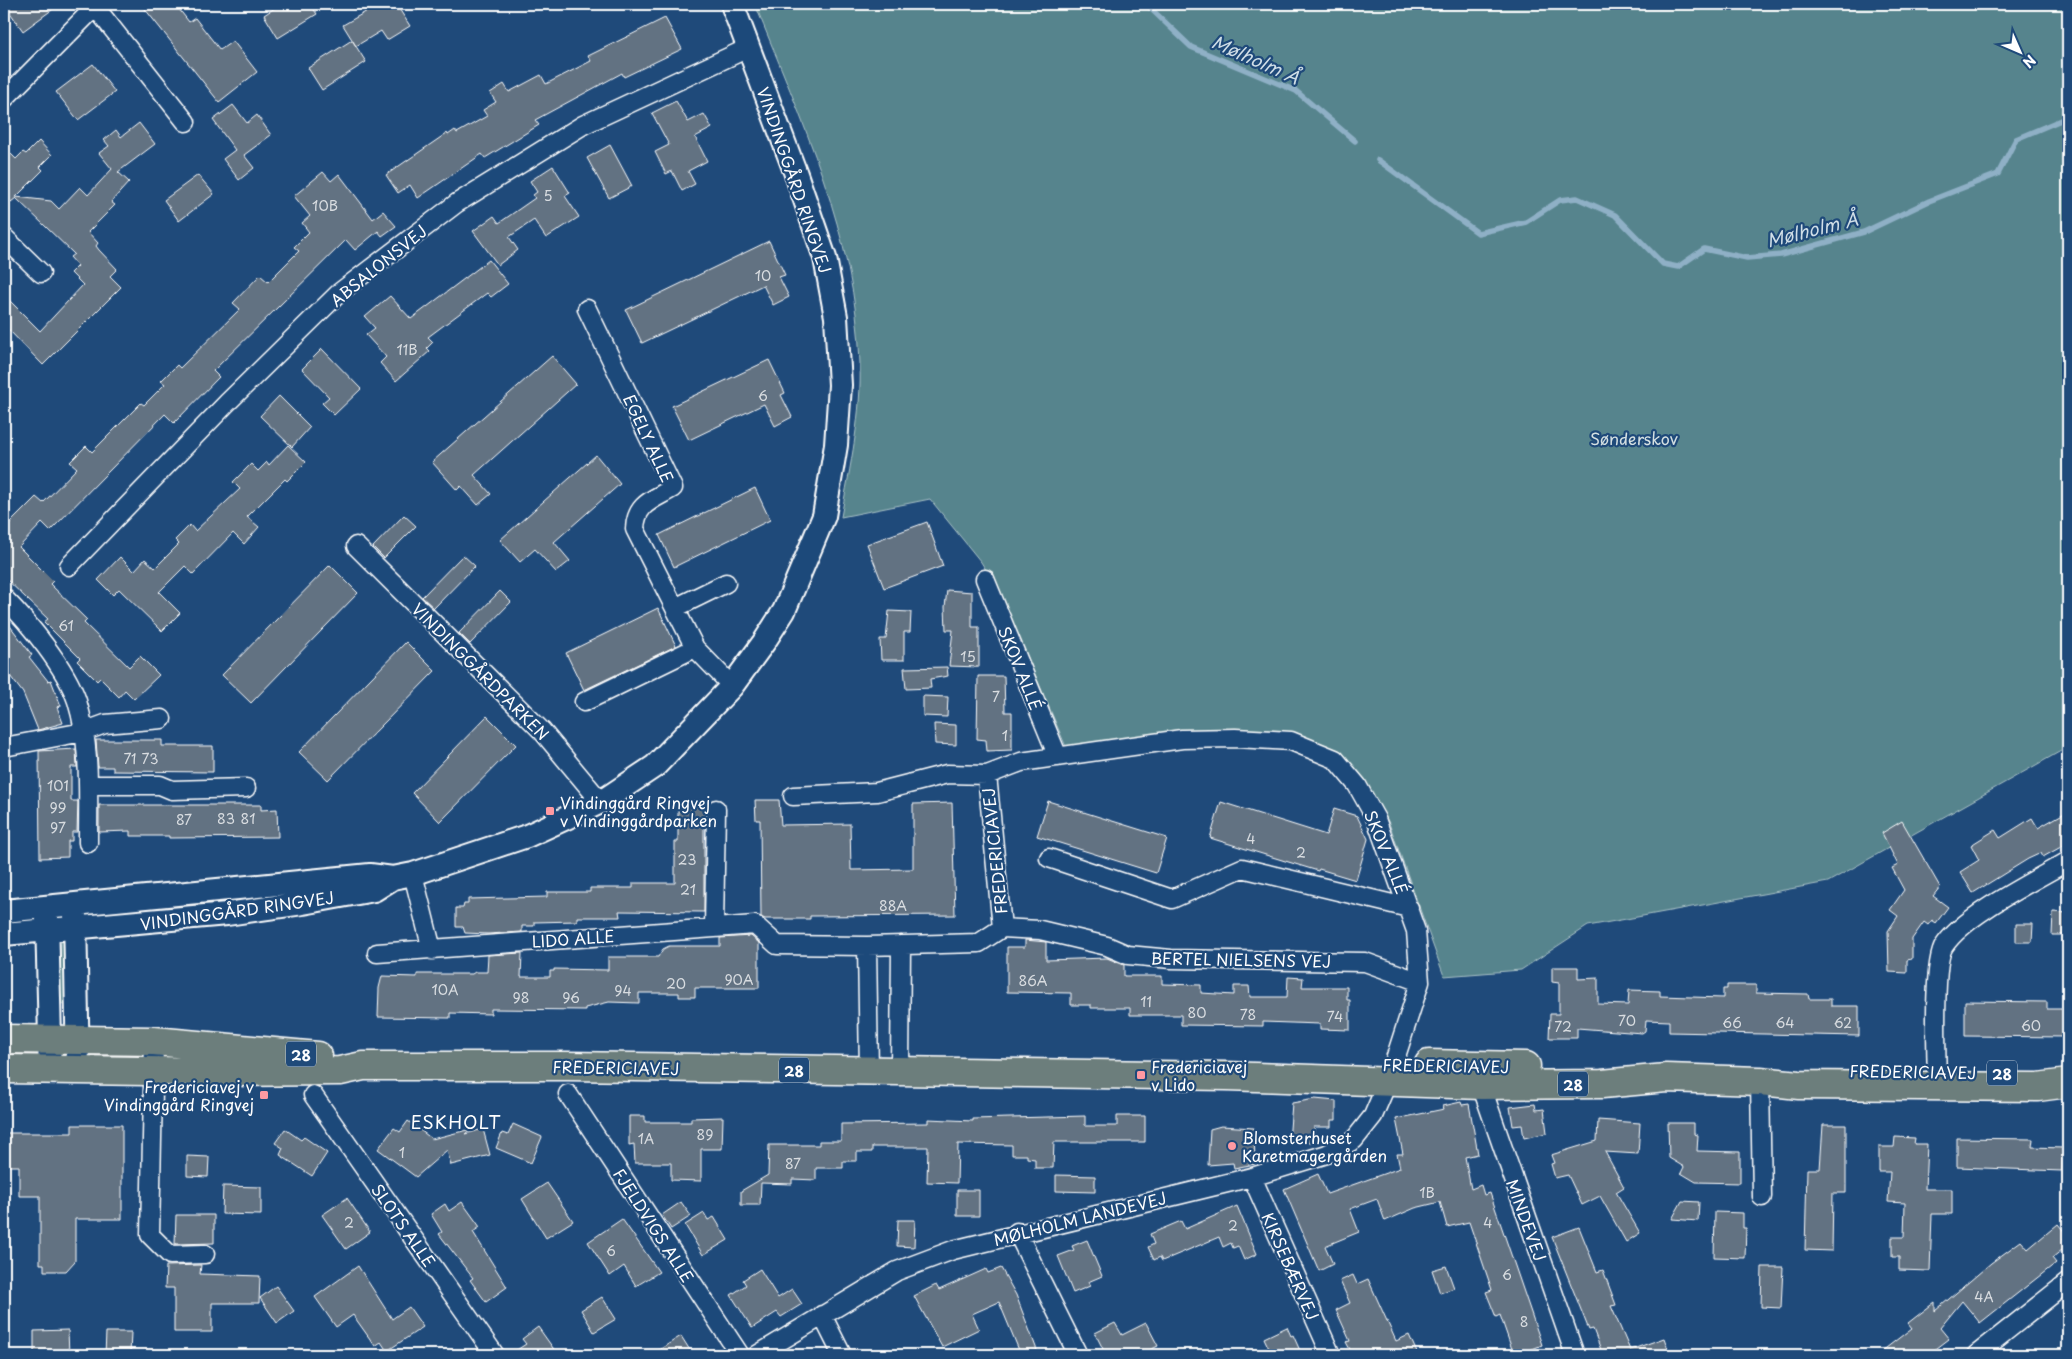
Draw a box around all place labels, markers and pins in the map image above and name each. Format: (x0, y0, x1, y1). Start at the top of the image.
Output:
place label: Vindinggård Ringvej v Vindinggårdparken (560, 790, 717, 832)
marker: Vindinggård Ringvej v Vindinggårdparken (544, 805, 556, 817)
place label: Fredericiavej v Lido (1151, 1054, 1247, 1096)
marker: Fredericiavej v Lido (1135, 1069, 1147, 1081)
place label: Fredericiavej v Vindinggård Ringvej (104, 1074, 254, 1116)
marker: Fredericiavej v Vindinggård Ringvej (258, 1089, 270, 1101)
place label: Blomsterhuset Karetmagergården (1242, 1125, 1387, 1167)
marker: Blomsterhuset Karetmagergården (1226, 1140, 1238, 1152)

